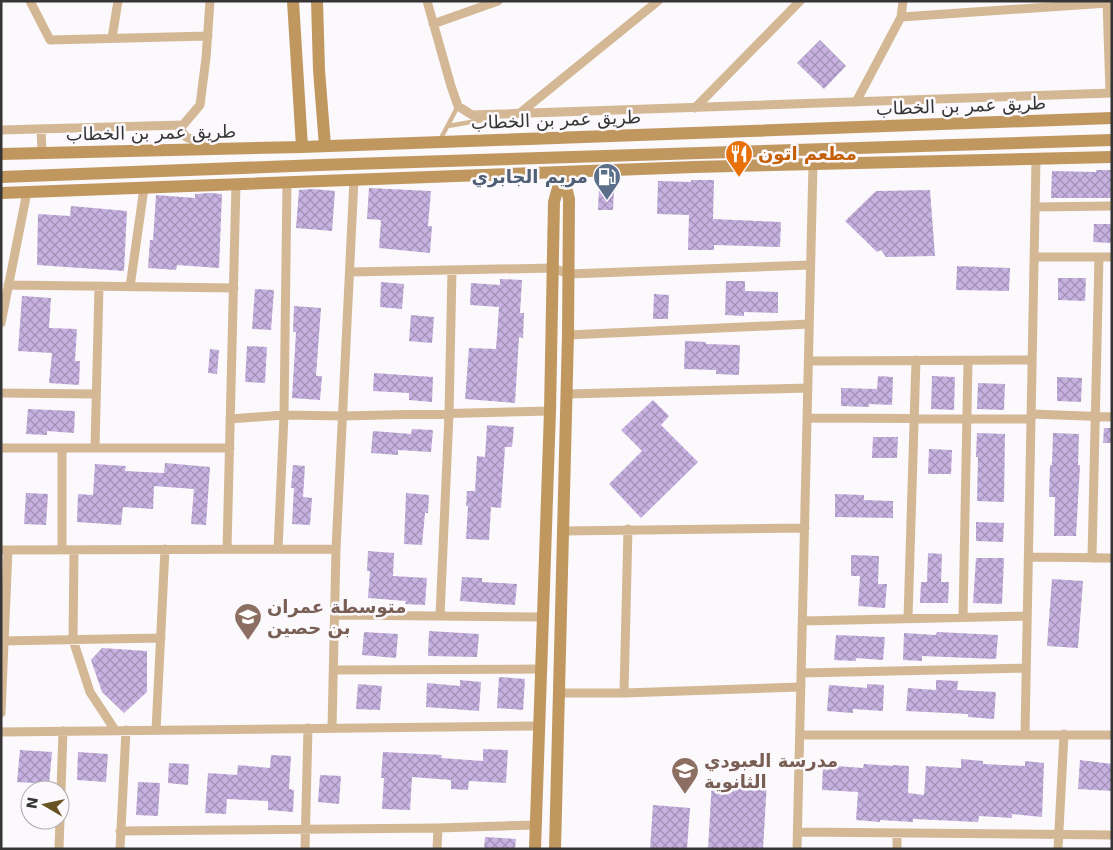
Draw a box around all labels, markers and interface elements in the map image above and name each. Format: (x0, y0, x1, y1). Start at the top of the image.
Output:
street label: طريق عمر بن الخطاب (875, 92, 1047, 120)
street label: طريق عمر بن الخطاب (470, 106, 642, 134)
street label: طريق عمر بن الخطاب (66, 121, 236, 145)
restaurant icon: مطعم اتون (724, 139, 754, 178)
place label: مطعم اتون (758, 143, 857, 165)
fuel station icon: مريم الجابري (592, 162, 622, 201)
place label: مريم الجابري (471, 166, 588, 188)
place label: متوسطة عمران بن حصين (267, 596, 406, 639)
school or university icon: متوسطة عمران بن حصين (233, 602, 263, 641)
place label: مدرسة العبودي الثانوية (704, 750, 838, 793)
school or university icon: مدرسة العبودي الثانوية (670, 756, 700, 795)
north arrow (20, 780, 70, 830)
text: N (23, 796, 41, 810)

